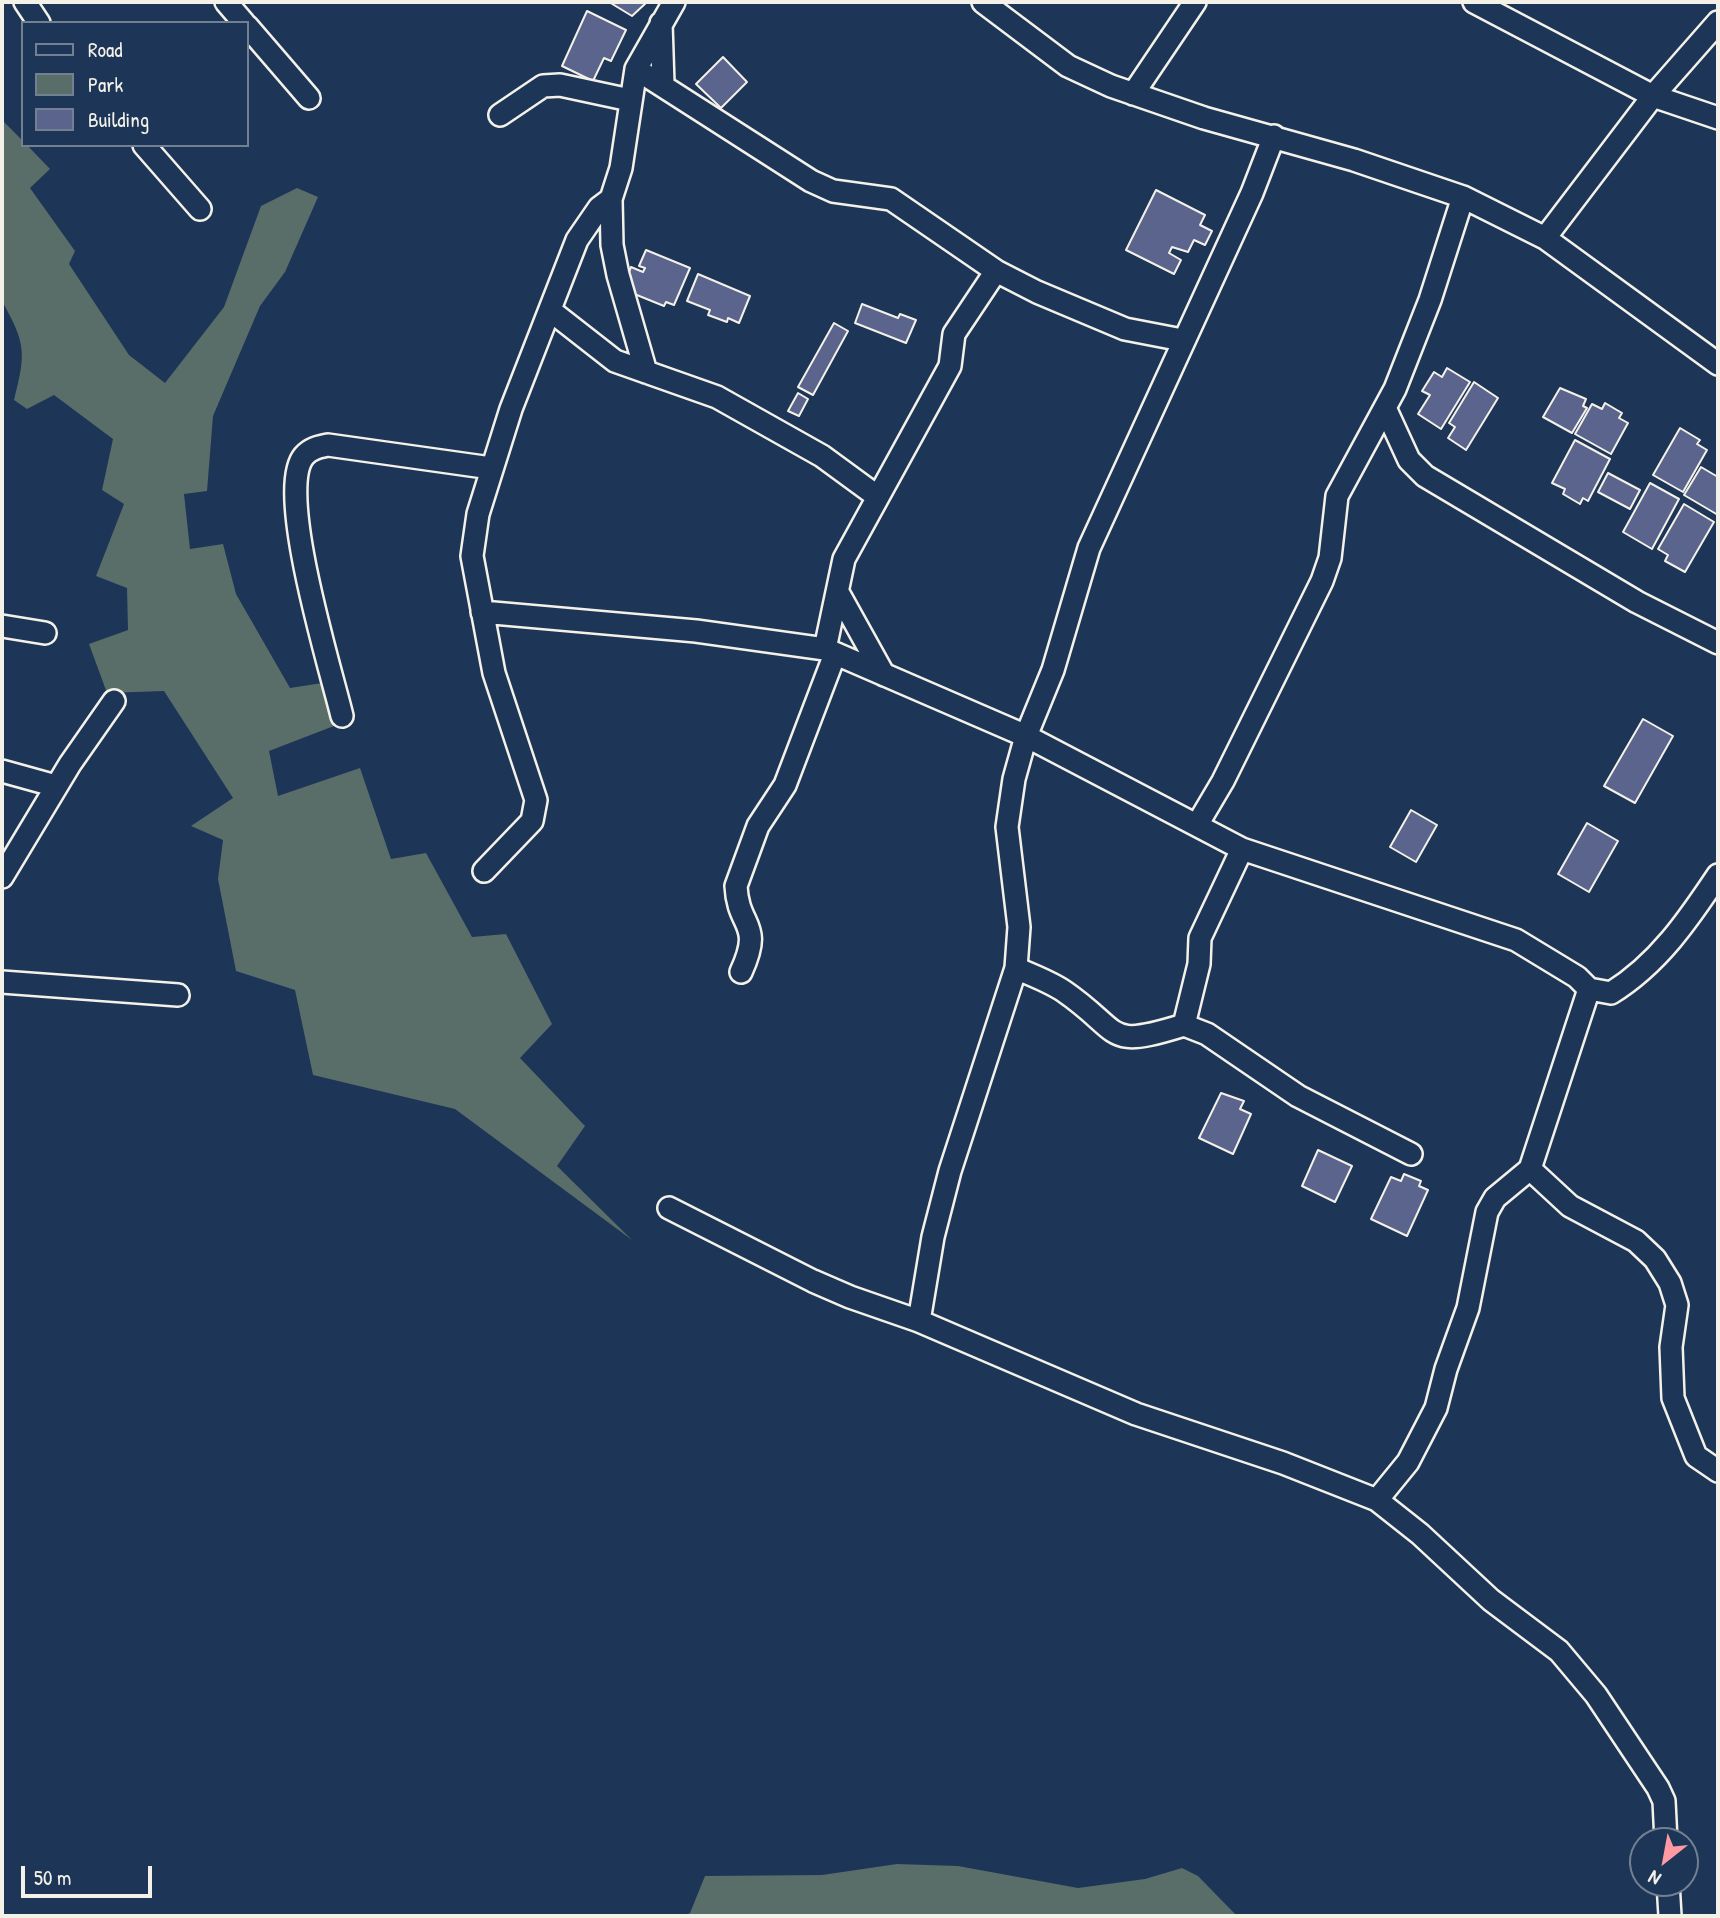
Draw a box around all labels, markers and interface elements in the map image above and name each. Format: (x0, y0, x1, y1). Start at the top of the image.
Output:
legend (21, 21, 248, 147)
text: Road (88, 35, 122, 64)
text: Park (88, 70, 123, 99)
text: Building (88, 105, 149, 134)
north arrow (1629, 1827, 1699, 1897)
scale bar (24, 1852, 156, 1896)
text: 50 m (34, 1863, 71, 1892)
text: N (1643, 1865, 1665, 1892)

